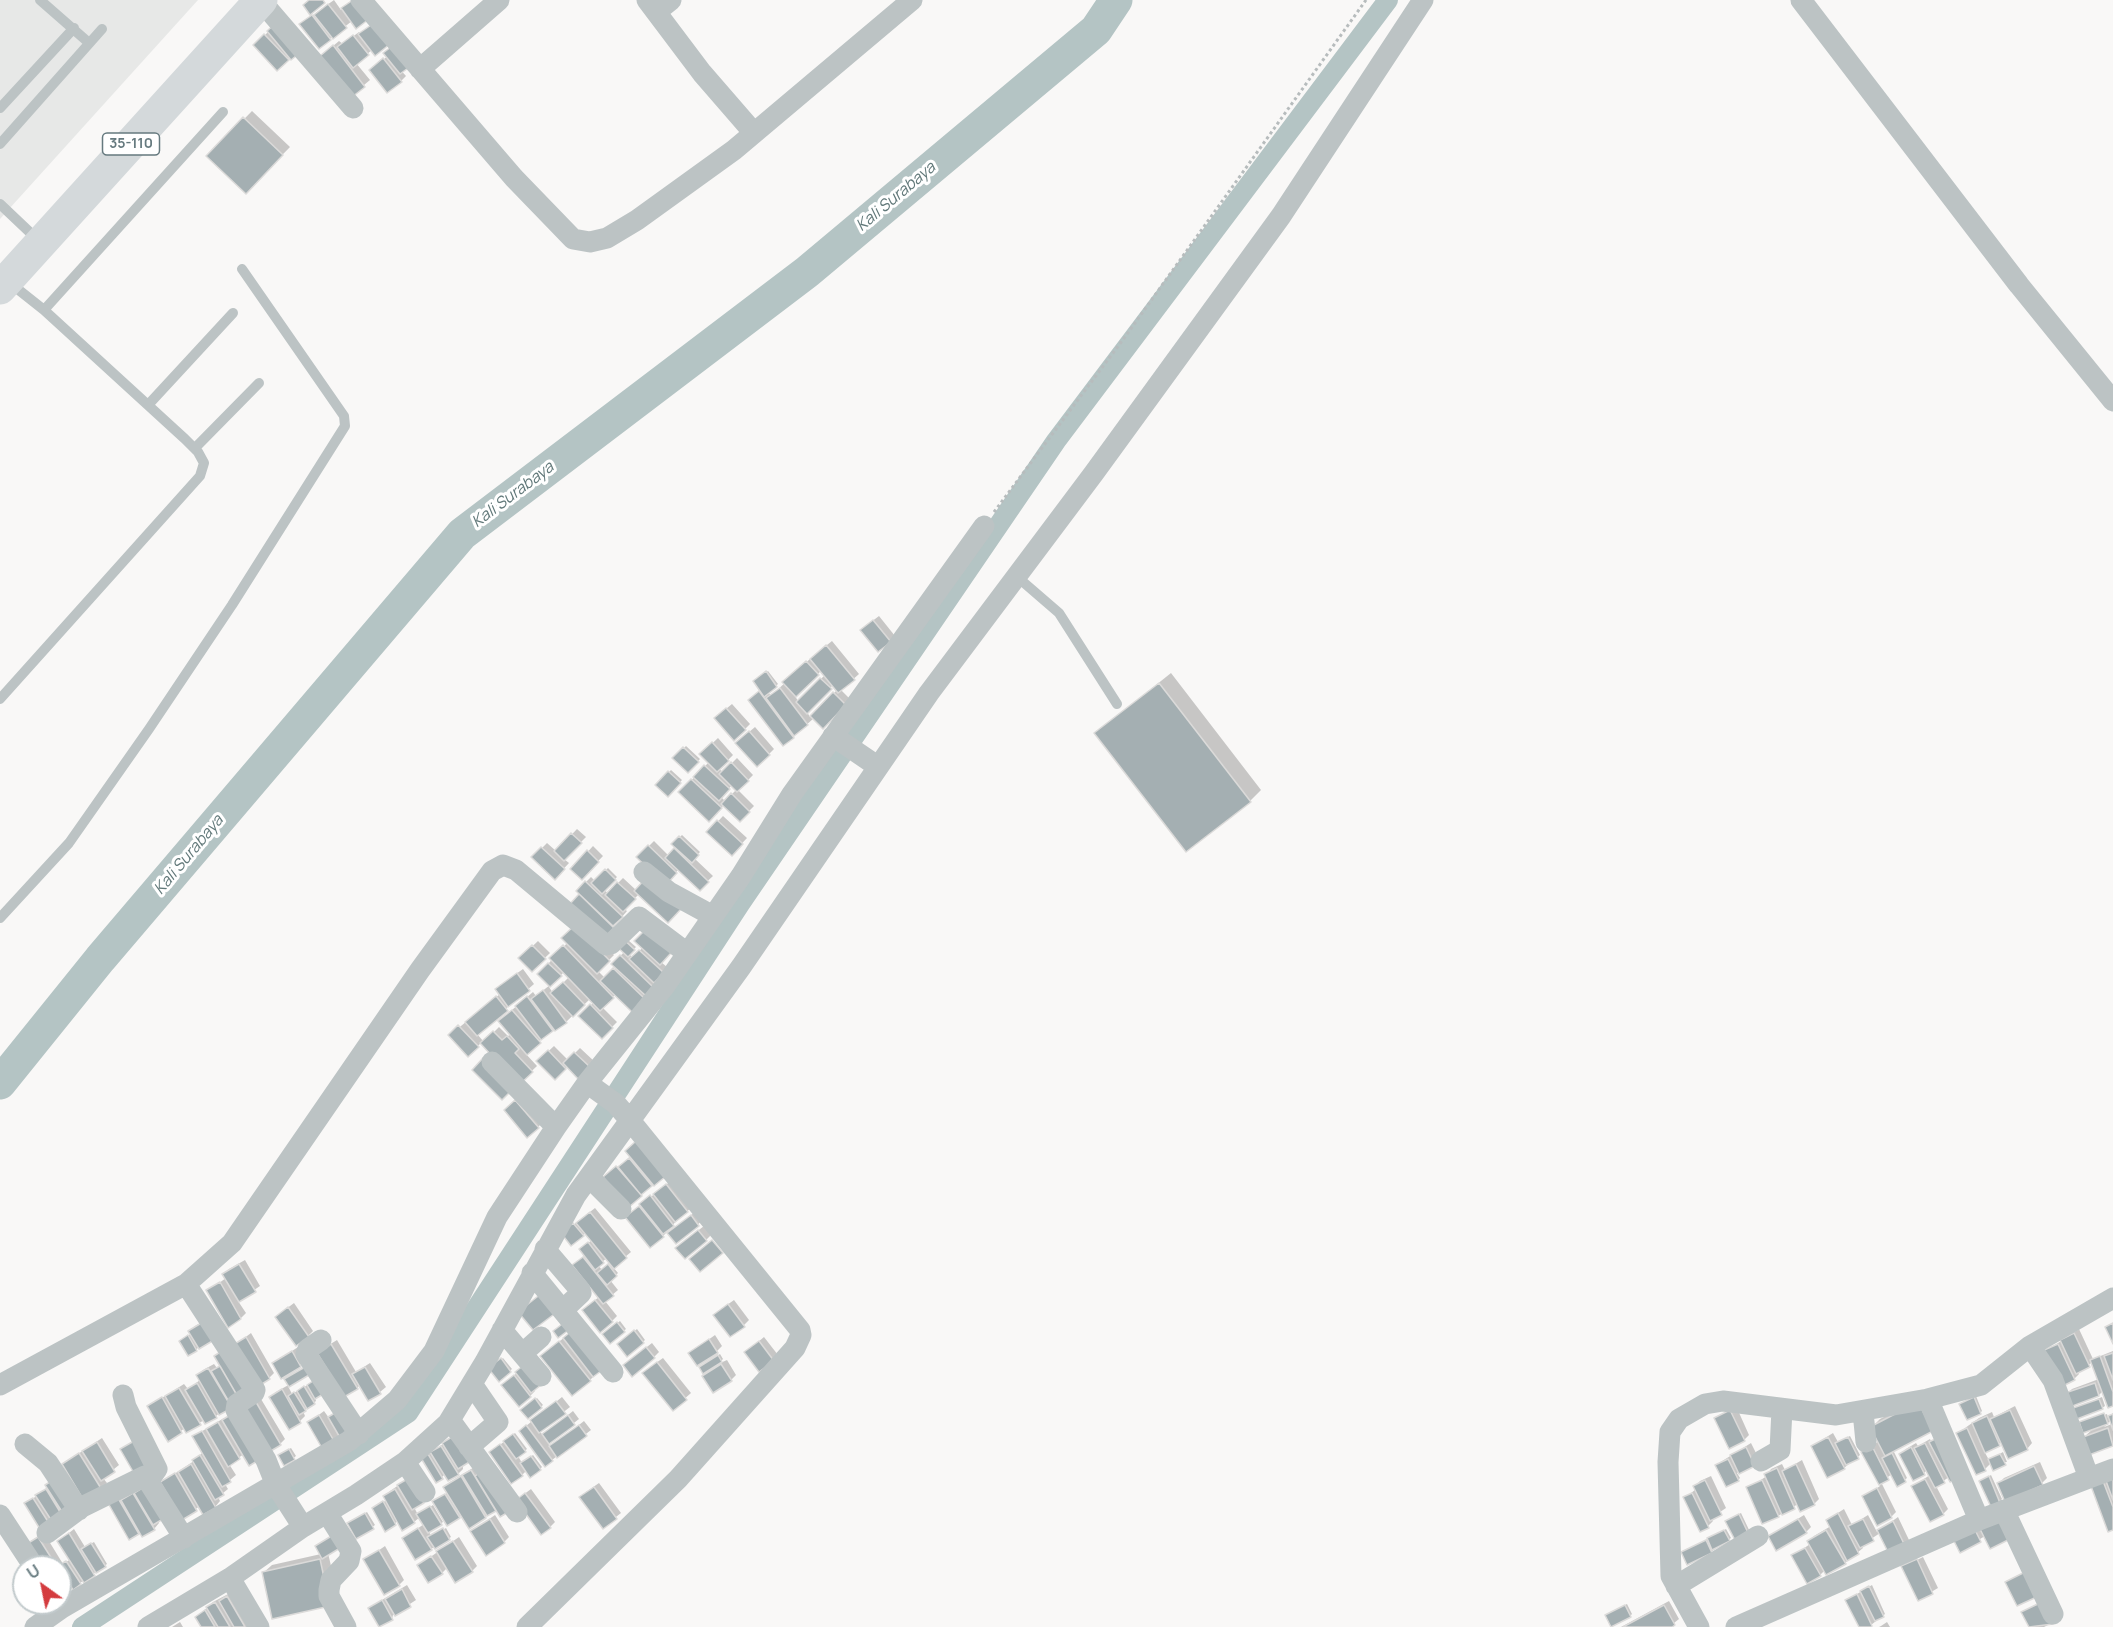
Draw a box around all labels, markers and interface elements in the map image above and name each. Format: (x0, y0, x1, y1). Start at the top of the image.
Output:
road number: 35-110 (102, 133, 160, 155)
water label: Kali Surabaya (852, 158, 940, 236)
water label: Kali Surabaya (468, 458, 558, 532)
water label: Kali Surabaya (150, 811, 228, 899)
north arrow (12, 1555, 72, 1615)
text: U (22, 1559, 44, 1584)

